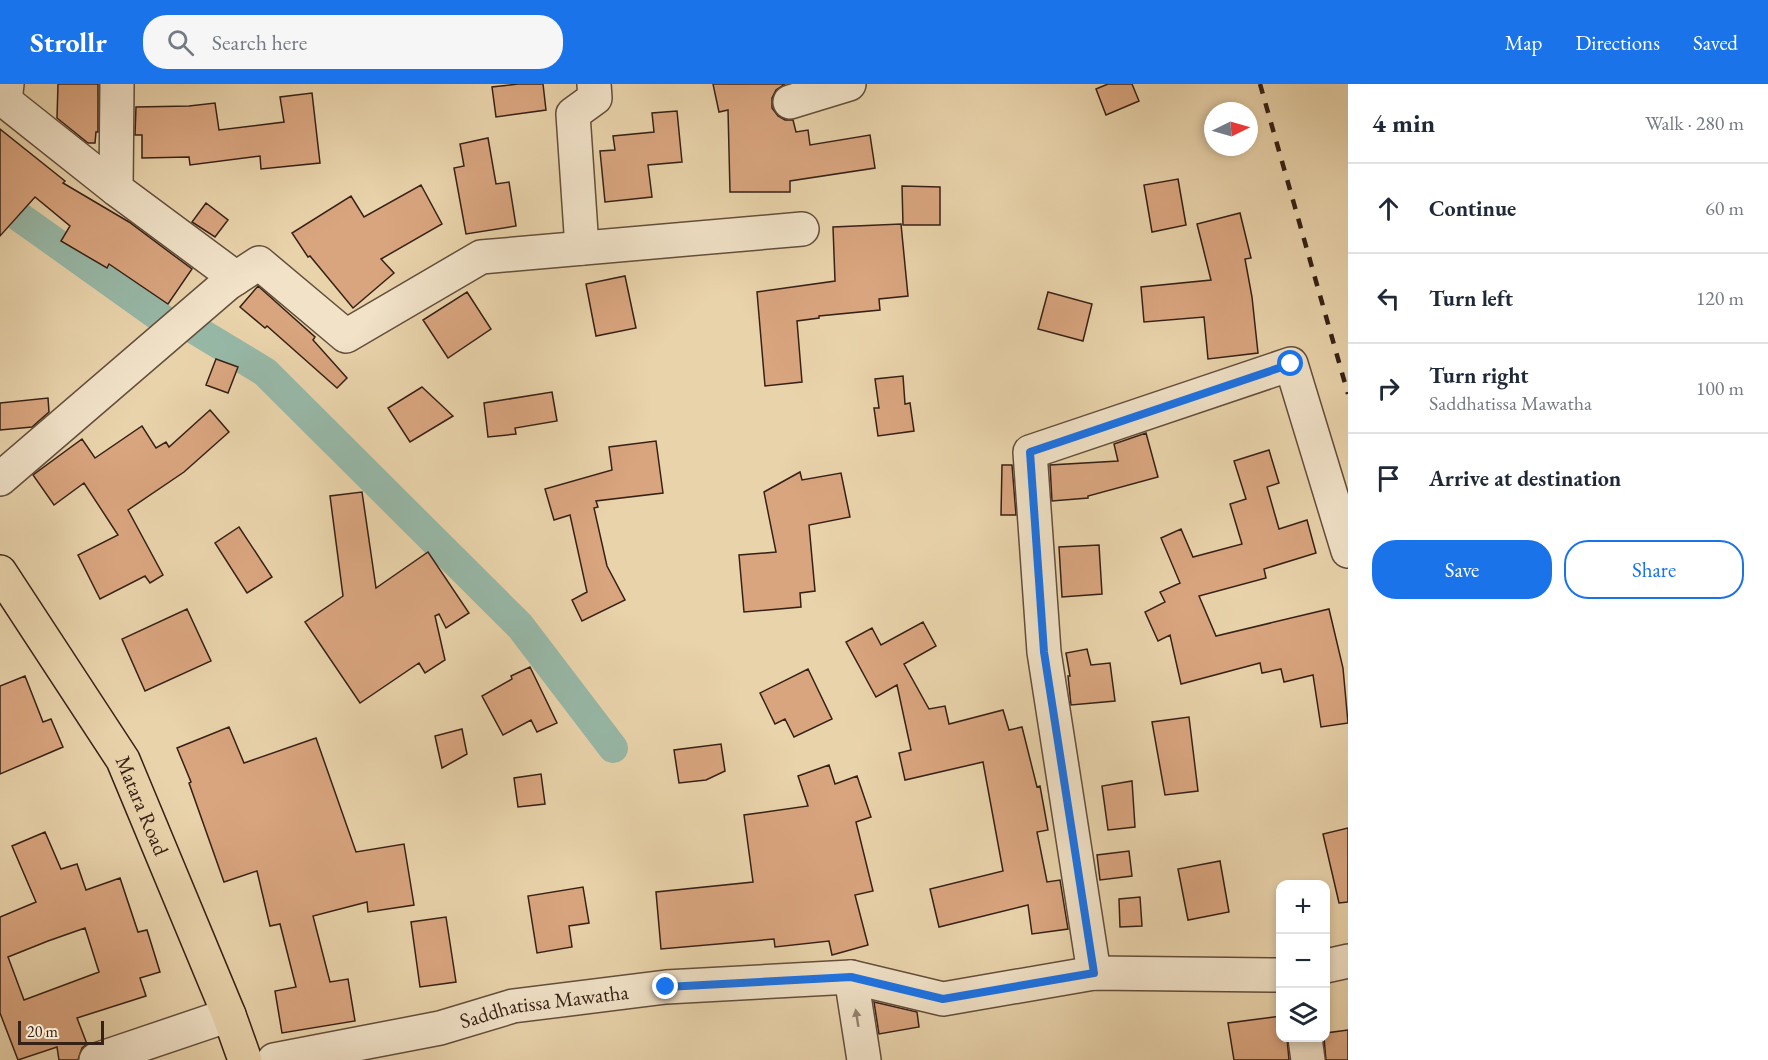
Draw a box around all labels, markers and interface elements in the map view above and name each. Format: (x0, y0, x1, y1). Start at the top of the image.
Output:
search box (143, 15, 563, 69)
text: Strollr (30, 24, 107, 60)
icon: search (164, 26, 197, 59)
text: Search here (212, 28, 307, 57)
text: Map (1505, 29, 1542, 56)
text: Directions (1575, 29, 1660, 56)
text: Saved (1693, 29, 1738, 56)
north arrow (1204, 102, 1258, 156)
text: 4 min (1372, 106, 1435, 140)
text: Walk · 280 m (1645, 110, 1744, 136)
icon: ahead (1372, 192, 1405, 225)
text: Continue (1429, 194, 1516, 223)
text: 60 m (1705, 195, 1744, 221)
icon: left (1372, 282, 1405, 315)
text: Turn left (1429, 284, 1513, 313)
text: 120 m (1696, 285, 1744, 311)
route start (1277, 350, 1303, 376)
text: Turn right (1429, 361, 1528, 390)
icon: right (1372, 372, 1405, 405)
text: 100 m (1696, 375, 1744, 401)
text: Saddhatissa Mawatha (1429, 390, 1592, 416)
icon: arrive (1372, 462, 1405, 495)
text: Arrive at destination (1429, 464, 1621, 493)
button: Save (1372, 540, 1552, 599)
button: Share (1564, 540, 1744, 599)
street label: Matara Road (110, 751, 175, 860)
map controls (1276, 880, 1330, 1042)
button: + (1276, 880, 1330, 934)
button: − (1276, 934, 1330, 988)
route end (652, 973, 678, 999)
street label: Saddhatissa Mawatha (456, 978, 631, 1034)
button: layers (1276, 988, 1330, 1042)
one-way arrow (853, 1009, 862, 1028)
scale bar (18, 1018, 104, 1046)
text: 20 m (27, 1021, 58, 1042)

